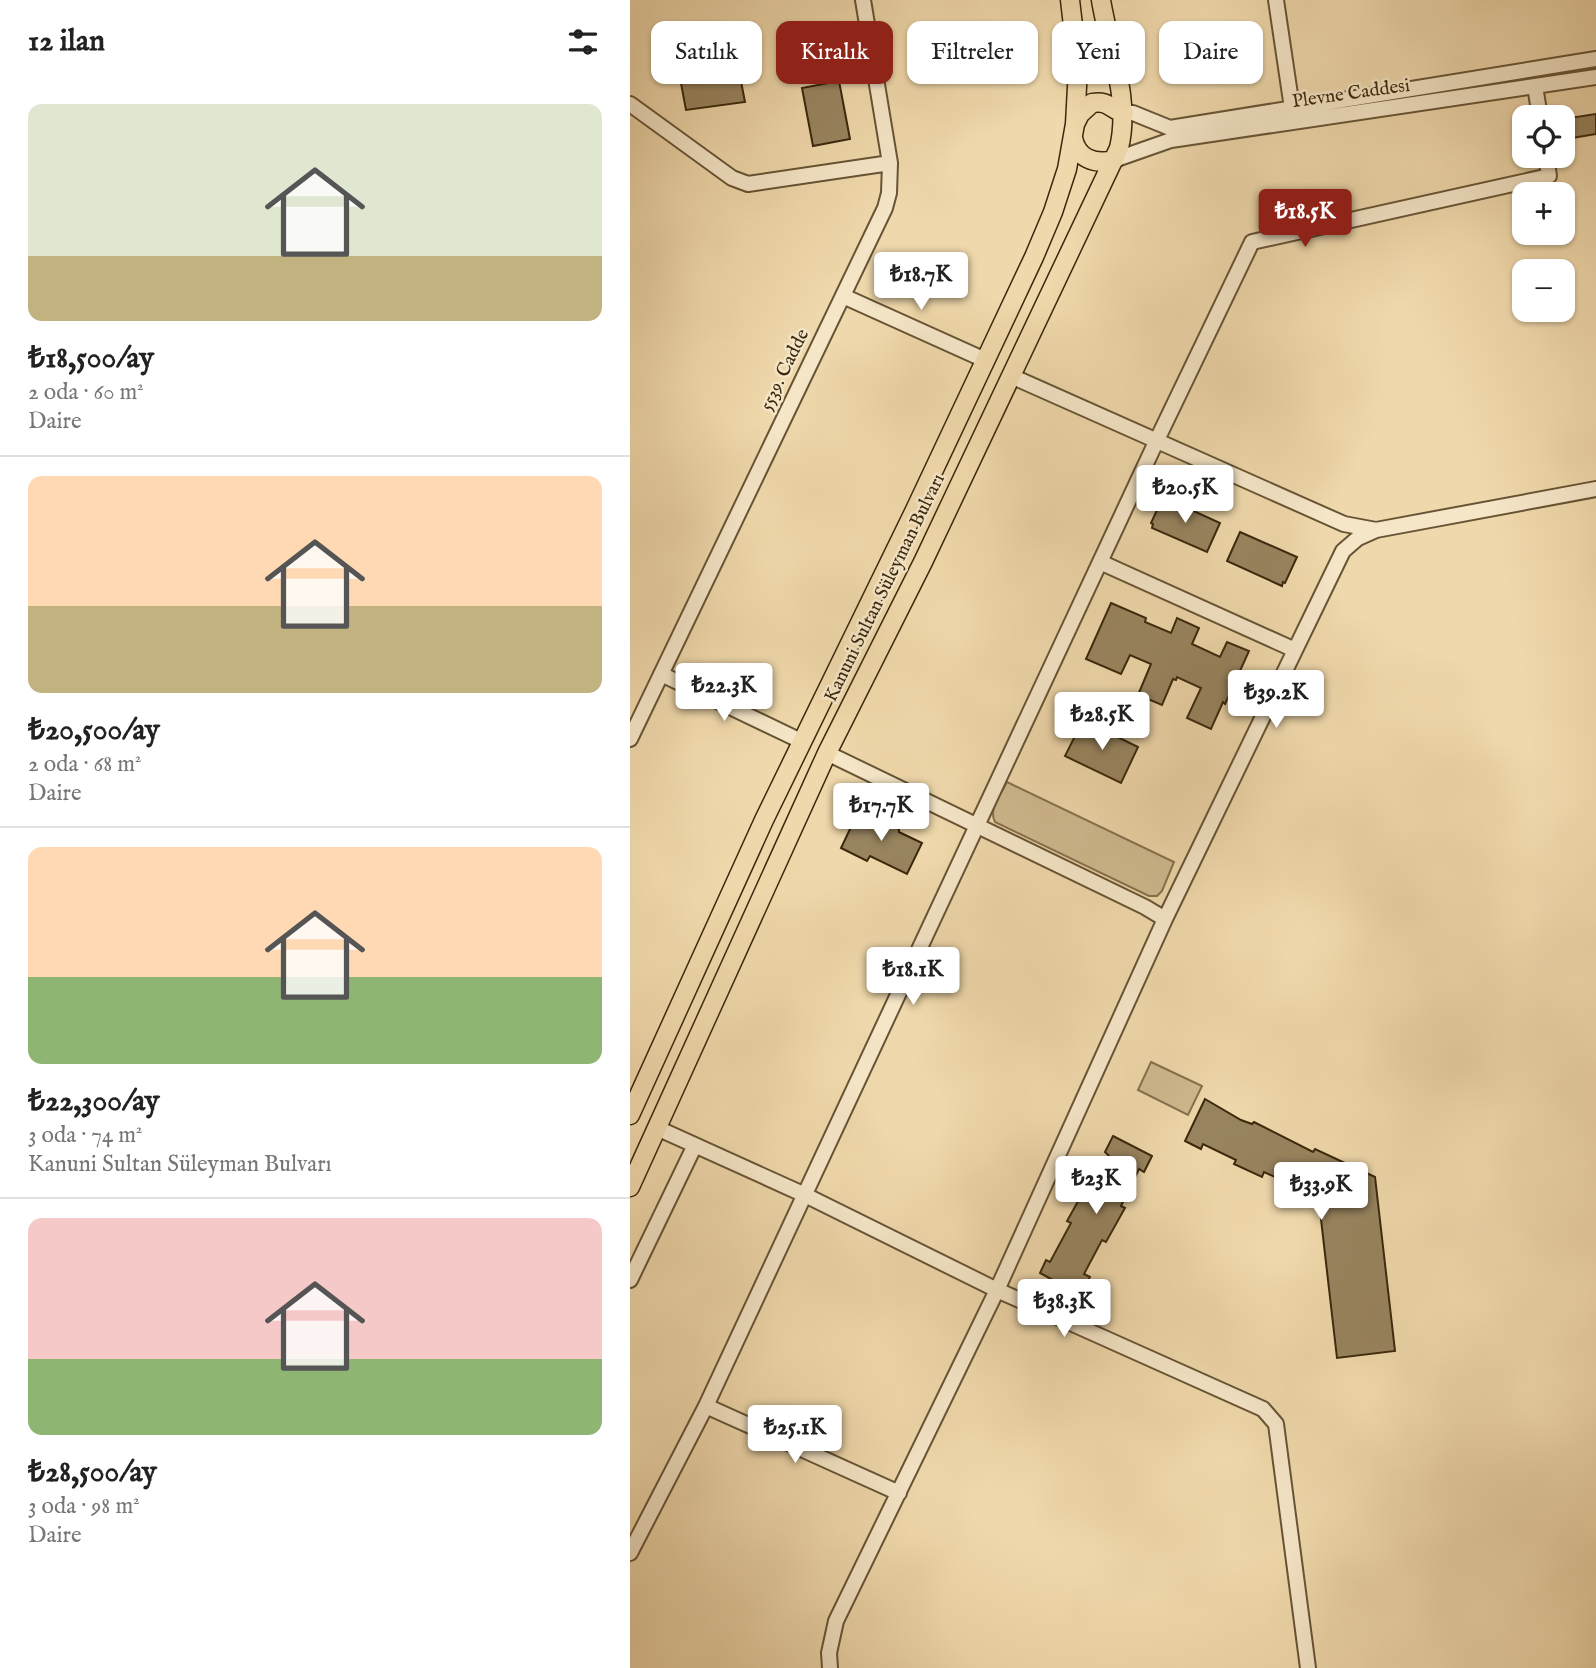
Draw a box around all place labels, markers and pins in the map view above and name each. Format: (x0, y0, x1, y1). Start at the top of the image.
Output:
pin: ₺18.5K (1248, 190, 1362, 249)
pin: ₺18.7K (864, 252, 978, 312)
pin: ₺20.5K (1128, 466, 1242, 525)
pin: ₺22.3K (667, 664, 781, 723)
pin: ₺39.2K (1219, 670, 1333, 730)
pin: ₺28.5K (1045, 692, 1159, 752)
pin: ₺17.7K (824, 784, 938, 843)
pin: ₺18.1K (856, 948, 970, 1007)
pin: ₺23K (1055, 1156, 1137, 1216)
pin: ₺33.9K (1264, 1162, 1378, 1222)
pin: ₺38.3K (1007, 1280, 1121, 1339)
pin: ₺25.1K (738, 1406, 852, 1465)

